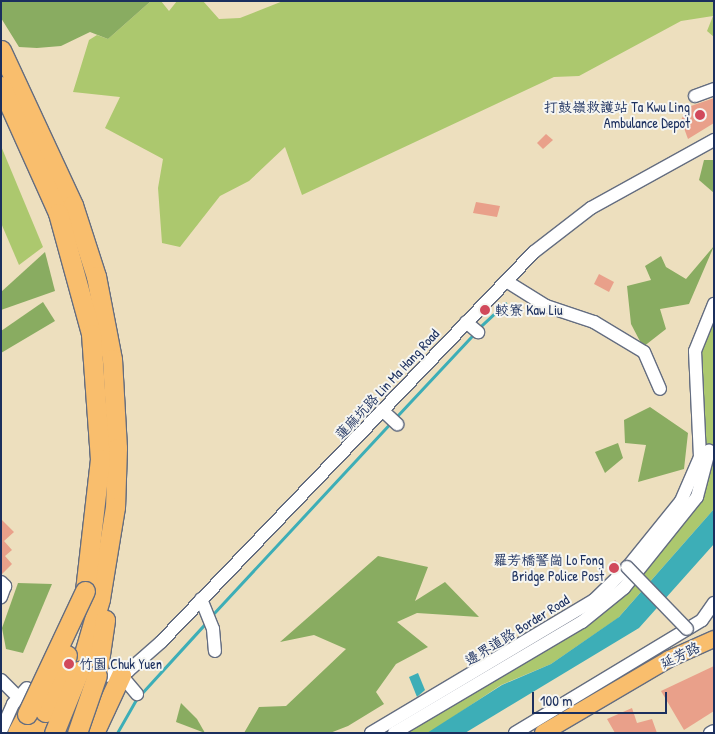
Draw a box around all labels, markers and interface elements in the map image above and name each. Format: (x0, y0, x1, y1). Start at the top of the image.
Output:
place label: 打鼓嶺救護站 Ta Kwu Ling Ambulance Depot (544, 99, 690, 132)
marker: 打鼓嶺救護站 Ta Kwu Ling Ambulance Depot (694, 109, 706, 121)
place label: 較寮 Kaw Liu (495, 302, 563, 318)
marker: 較寮 Kaw Liu (479, 304, 491, 316)
street label: 蓮麻坑路 Lin Ma Hang Road (331, 325, 443, 443)
place label: 羅芳橋警崗 Lo Fong Bridge Police Post (493, 552, 604, 584)
marker: 羅芳橋警崗 Lo Fong Bridge Police Post (608, 562, 620, 574)
street label: 邊界道路 Border Road (462, 591, 572, 669)
street label: 延芳路 (657, 638, 703, 672)
place label: 竹園 Chuk Yuen (79, 656, 162, 672)
marker: 竹園 Chuk Yuen (63, 658, 75, 670)
scale bar (535, 682, 670, 714)
text: 100 m (540, 690, 573, 711)

